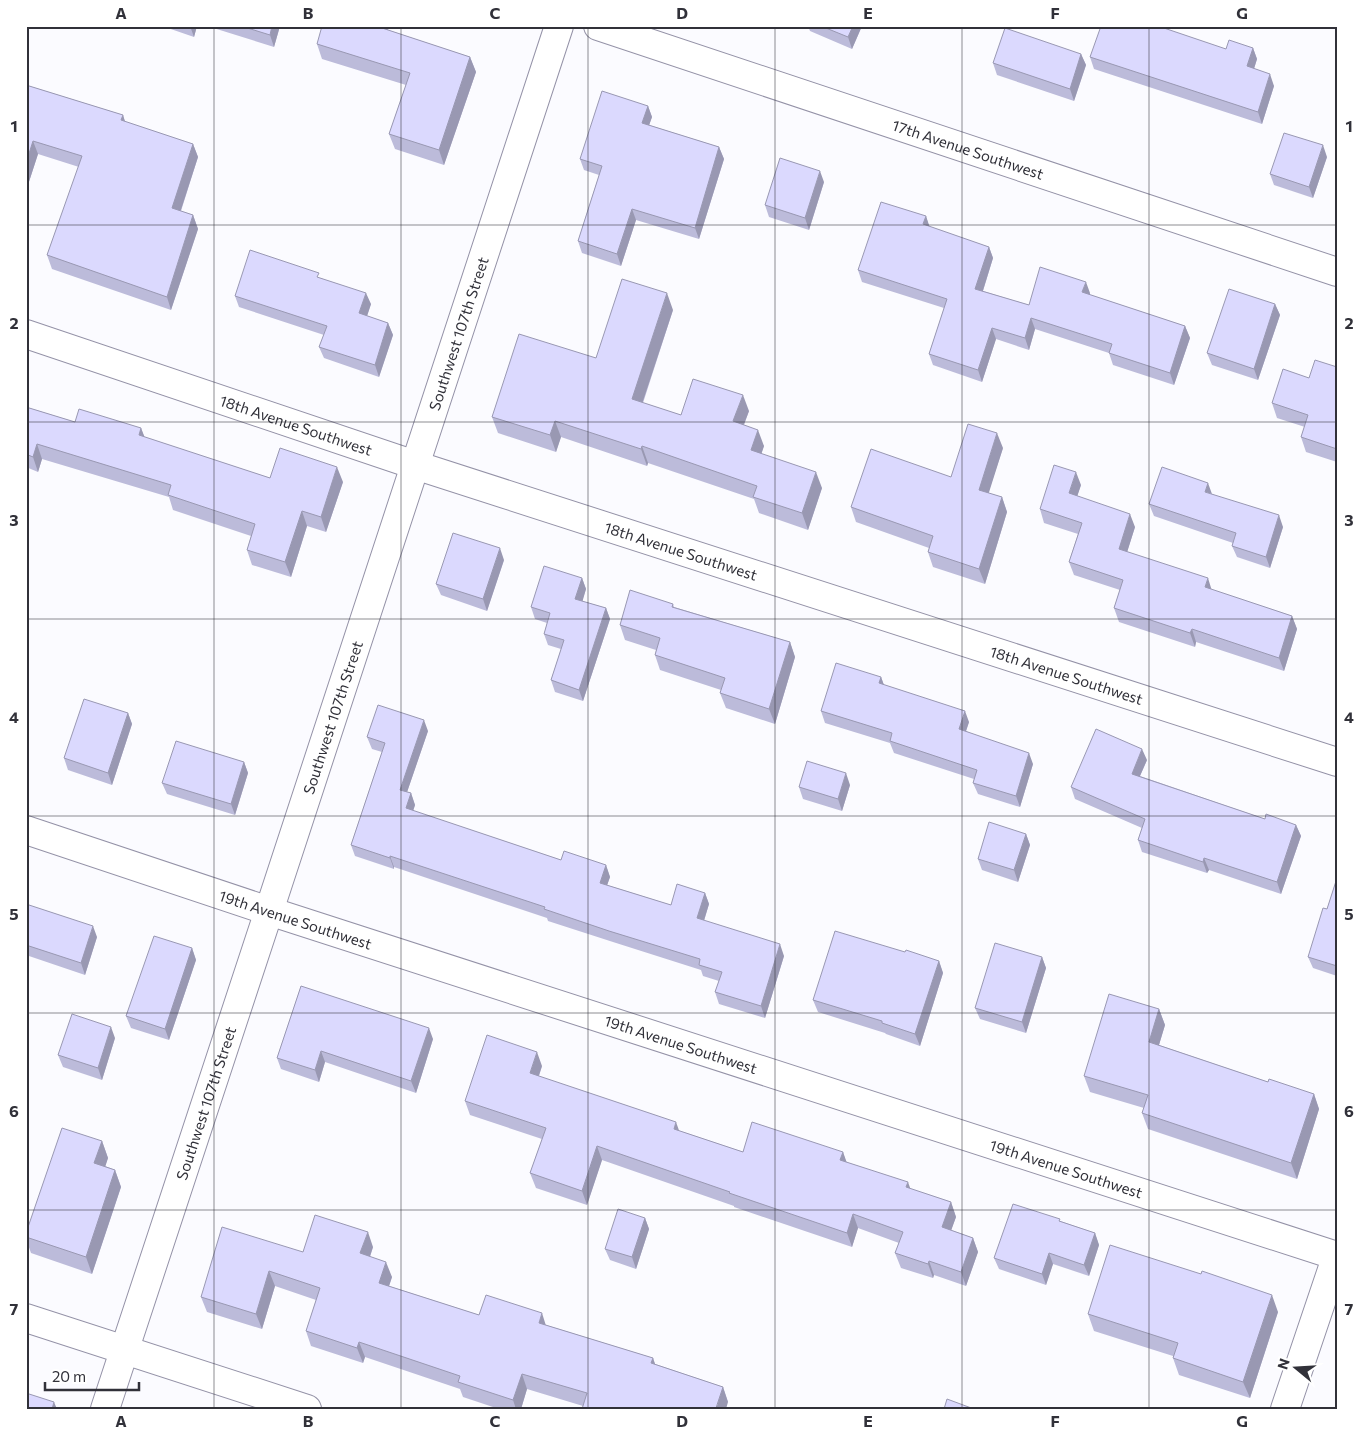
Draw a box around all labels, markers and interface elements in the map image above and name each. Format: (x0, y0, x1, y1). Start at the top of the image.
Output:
text: A (115, 3, 127, 22)
text: B (303, 3, 314, 22)
text: C (490, 3, 501, 22)
text: D (676, 3, 688, 22)
text: E (863, 3, 873, 22)
text: F (1050, 3, 1060, 22)
text: G (1236, 3, 1248, 22)
text: 1 (10, 116, 18, 135)
street label: 17th Avenue Southwest (890, 116, 1046, 183)
text: 1 (1345, 116, 1353, 135)
street label: Southwest 107th Street (425, 254, 492, 413)
text: 2 (9, 313, 19, 332)
text: 2 (1344, 313, 1354, 332)
street label: 18th Avenue Southwest (218, 391, 375, 459)
text: 3 (9, 510, 19, 529)
text: 3 (1344, 510, 1354, 529)
street label: 18th Avenue Southwest (602, 518, 760, 584)
street label: Southwest 107th Street (299, 638, 366, 796)
street label: 18th Avenue Southwest (988, 642, 1145, 708)
text: 4 (9, 707, 19, 726)
text: 4 (1344, 707, 1354, 726)
street label: 19th Avenue Southwest (217, 886, 374, 953)
text: 5 (9, 904, 19, 923)
text: 5 (1344, 904, 1354, 923)
street label: 19th Avenue Southwest (602, 1011, 760, 1077)
street label: Southwest 107th Street (172, 1024, 239, 1182)
text: 6 (9, 1101, 19, 1120)
text: 6 (1344, 1101, 1354, 1120)
street label: 19th Avenue Southwest (988, 1135, 1145, 1202)
text: 7 (10, 1299, 19, 1318)
text: 7 (1345, 1299, 1354, 1318)
north arrow (1270, 1342, 1320, 1392)
text: N (1273, 1356, 1293, 1371)
scale bar (45, 1360, 139, 1392)
text: 20 m (52, 1367, 86, 1385)
text: A (115, 1411, 127, 1430)
text: B (303, 1411, 314, 1430)
text: C (490, 1411, 501, 1430)
text: D (676, 1411, 688, 1430)
text: E (863, 1411, 873, 1430)
text: F (1050, 1411, 1060, 1430)
text: G (1236, 1411, 1248, 1430)

